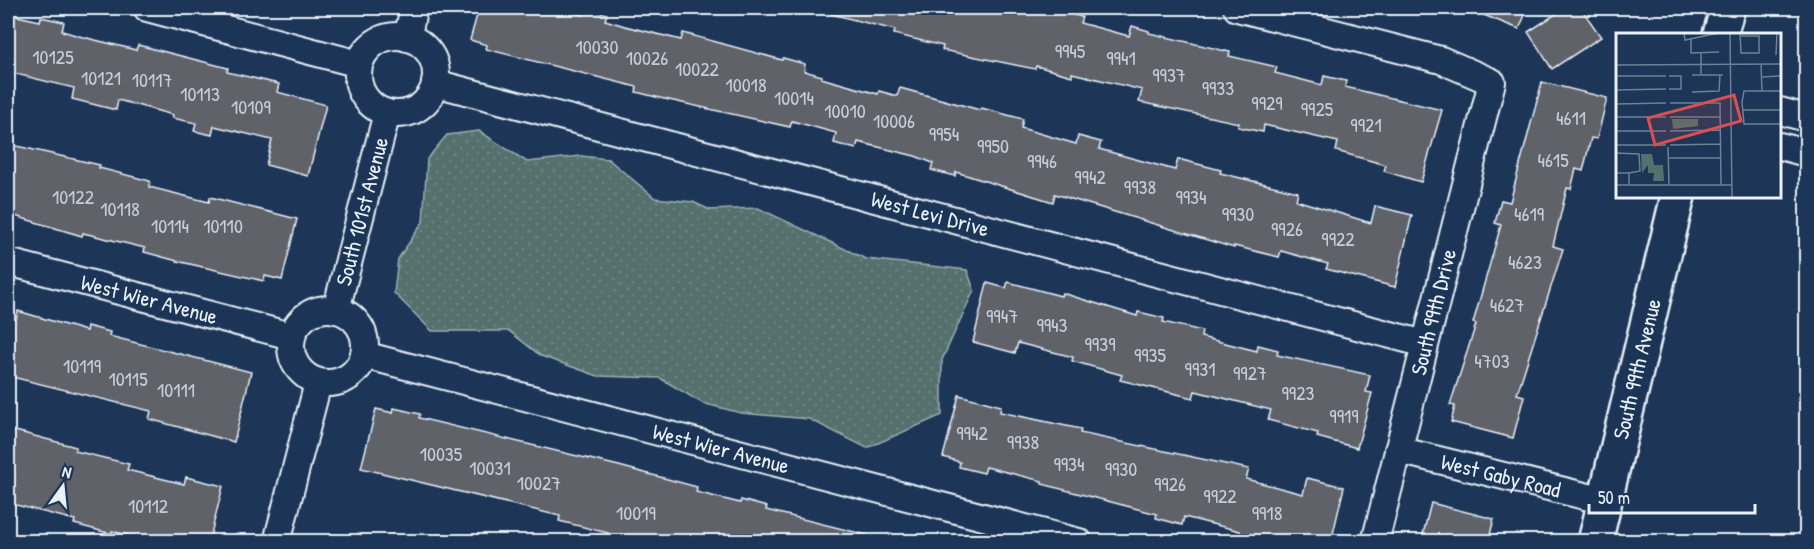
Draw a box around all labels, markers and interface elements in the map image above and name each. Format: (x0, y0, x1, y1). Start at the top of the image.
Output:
house number: 10030 (575, 33, 619, 60)
inset map (1616, 33, 1781, 198)
house number: 9945 (1055, 37, 1086, 64)
house number: 10125 (32, 43, 74, 70)
house number: 10026 (626, 44, 668, 71)
house number: 9941 (1106, 44, 1136, 71)
house number: 10022 (675, 55, 720, 82)
house number: 9937 (1152, 61, 1186, 88)
house number: 10121 (81, 64, 121, 91)
house number: 10117 (132, 66, 172, 93)
house number: 10018 (725, 71, 767, 98)
house number: 9933 (1202, 74, 1234, 101)
house number: 10113 (180, 80, 220, 107)
house number: 10014 (774, 84, 814, 111)
house number: 9929 (1251, 89, 1283, 116)
house number: 10109 (231, 93, 271, 120)
house number: 9925 (1301, 95, 1334, 122)
house number: 10010 (824, 97, 866, 124)
house number: 4611 (1556, 104, 1586, 131)
house number: 10006 (873, 107, 915, 134)
house number: 9921 (1350, 111, 1382, 138)
house number: 9954 (929, 120, 959, 147)
house number: 9950 (977, 132, 1009, 159)
street label: South 101st Avenue (328, 133, 395, 289)
house number: 4615 (1537, 146, 1569, 173)
house number: 9946 (1027, 147, 1057, 174)
house number: 9942 (1074, 163, 1106, 190)
house number: 9938 (1124, 173, 1156, 200)
house number: 10122 (52, 183, 95, 210)
house number: 9934 (1175, 183, 1207, 210)
street label: West Levi Drive (868, 184, 992, 243)
house number: 10118 (100, 195, 140, 222)
house number: 9930 (1222, 200, 1254, 227)
house number: 4619 (1514, 200, 1544, 227)
house number: 10114 (151, 212, 189, 239)
house number: 10110 (203, 212, 243, 239)
house number: 9926 (1271, 215, 1303, 242)
house number: 9922 (1321, 225, 1355, 252)
street label: South 99th Drive (1403, 246, 1463, 378)
house number: 4623 (1508, 248, 1542, 275)
street label: West Wier Avenue (78, 267, 221, 331)
house number: 4627 (1490, 291, 1524, 318)
street label: South 99th Avenue (1605, 295, 1668, 442)
house number: 9947 (986, 302, 1018, 329)
house number: 9943 (1036, 311, 1068, 338)
house number: 9939 (1085, 330, 1115, 357)
house number: 9935 (1134, 341, 1167, 368)
house number: 4703 (1474, 347, 1510, 374)
house number: 10119 (63, 352, 101, 379)
house number: 9931 (1185, 355, 1215, 382)
house number: 9927 (1233, 359, 1267, 386)
house number: 10115 (108, 365, 148, 392)
house number: 10111 (157, 376, 195, 403)
house number: 9923 (1282, 379, 1315, 406)
house number: 9919 (1329, 402, 1359, 429)
street label: West Wier Avenue (649, 416, 793, 481)
house number: 9942 (956, 419, 988, 446)
house number: 9938 (1007, 428, 1039, 455)
house number: 10035 (420, 440, 463, 467)
street label: West Gaby Road (1438, 446, 1564, 505)
house number: 9934 (1053, 450, 1085, 477)
house number: 10031 (469, 454, 511, 481)
house number: 9930 (1105, 455, 1137, 482)
north arrow (33, 456, 93, 516)
text: N (60, 460, 74, 483)
house number: 10027 (517, 469, 561, 496)
house number: 9926 (1154, 470, 1186, 497)
scale bar (1589, 477, 1756, 515)
house number: 9922 (1203, 482, 1237, 509)
text: 50 m (1598, 485, 1630, 510)
house number: 10112 (128, 492, 169, 519)
house number: 10019 (616, 499, 656, 526)
house number: 9918 (1252, 499, 1282, 526)

